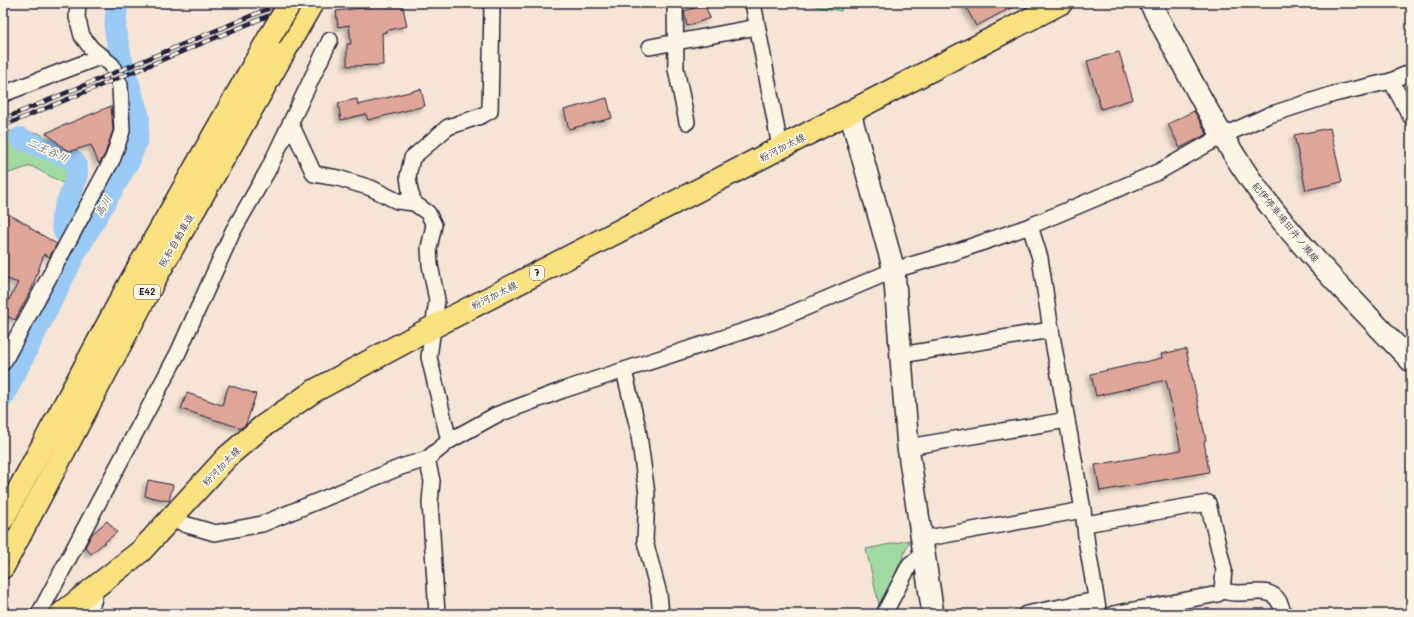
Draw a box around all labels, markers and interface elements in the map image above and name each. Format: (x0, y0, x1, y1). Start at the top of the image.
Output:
street label: 粉河加太線 (757, 129, 807, 165)
water label: 二王谷川 (25, 134, 71, 165)
street label: 紀伊停車場田井ノ瀬線 (1249, 179, 1323, 265)
water label: 高川 (91, 192, 115, 219)
street label: 阪和自動車道 (155, 211, 197, 269)
road number: 7 (530, 266, 544, 280)
street label: 粉河加太線 (469, 277, 519, 313)
road number: E42 (134, 285, 160, 299)
street label: 粉河加太線 (199, 443, 243, 489)

